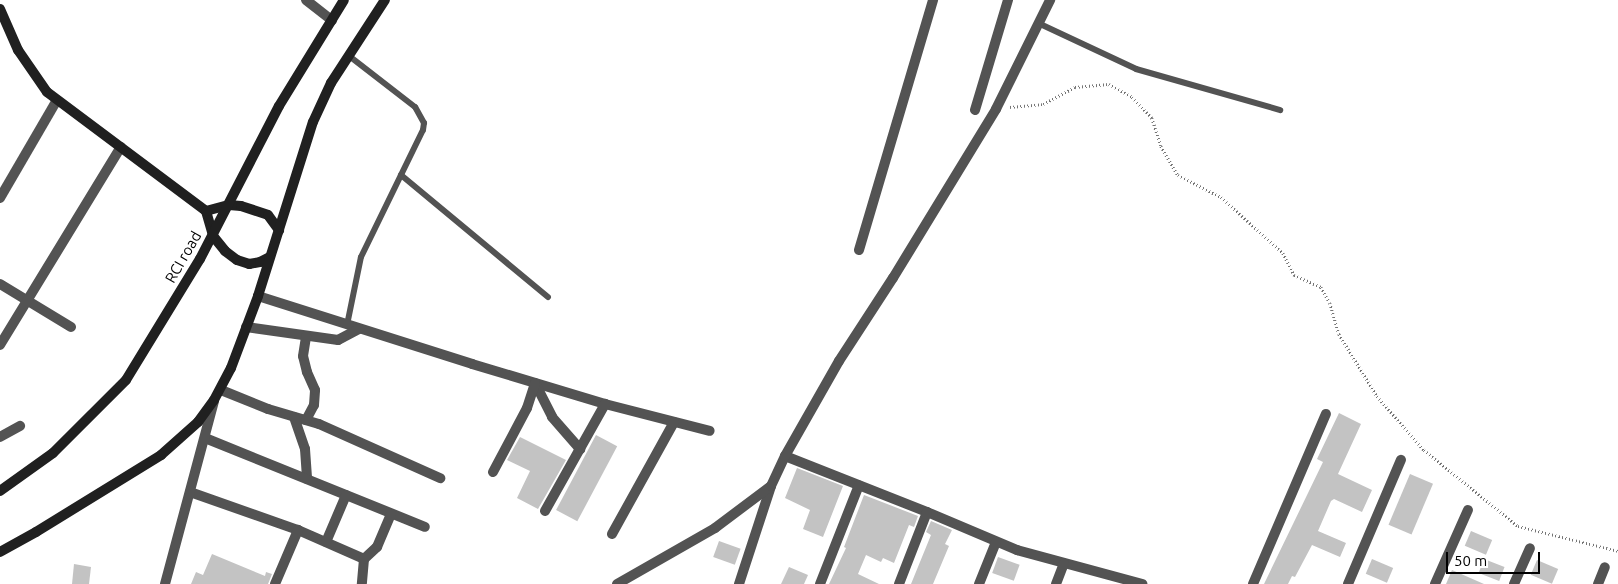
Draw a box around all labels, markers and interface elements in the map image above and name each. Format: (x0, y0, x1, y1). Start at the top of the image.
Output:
street label: RCI road (161, 228, 205, 286)
scale bar (1448, 542, 1542, 574)
text: 50 m (1454, 552, 1487, 569)

